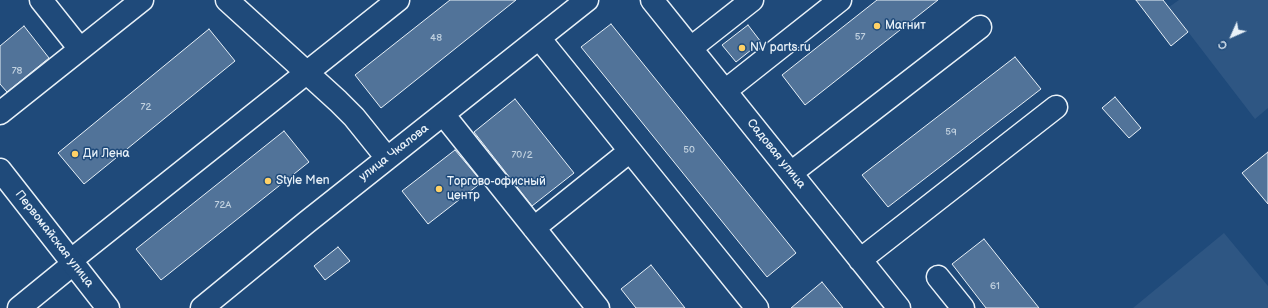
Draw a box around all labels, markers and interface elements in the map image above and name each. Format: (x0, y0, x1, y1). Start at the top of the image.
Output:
north arrow (1212, 16, 1252, 56)
place label: Магнит (885, 19, 926, 33)
marker: Магнит (872, 21, 882, 31)
house number: 57 (855, 31, 865, 43)
house number: 48 (430, 32, 442, 44)
text: С (1216, 38, 1230, 52)
place label: NV parts.ru (750, 41, 811, 55)
marker: NV parts.ru (737, 43, 747, 53)
house number: 78 (12, 65, 22, 77)
house number: 72 (141, 101, 151, 113)
street label: Садовая улица (744, 116, 808, 192)
street label: улица Чкалова (356, 121, 432, 185)
house number: 59 (945, 126, 957, 138)
house number: 50 (683, 144, 695, 156)
place label: Ди Лена (83, 147, 130, 161)
marker: Ди Лена (70, 149, 80, 159)
house number: 70/2 (511, 149, 533, 161)
place label: Style Men (276, 174, 330, 188)
place label: Торгово-офисный центр (447, 175, 546, 203)
marker: Style Men (263, 176, 273, 186)
marker: Торгово-офисный центр (434, 184, 444, 194)
street label: Первомайская улица (12, 188, 96, 290)
house number: 72А (215, 199, 231, 211)
house number: 61 (990, 280, 1000, 292)

